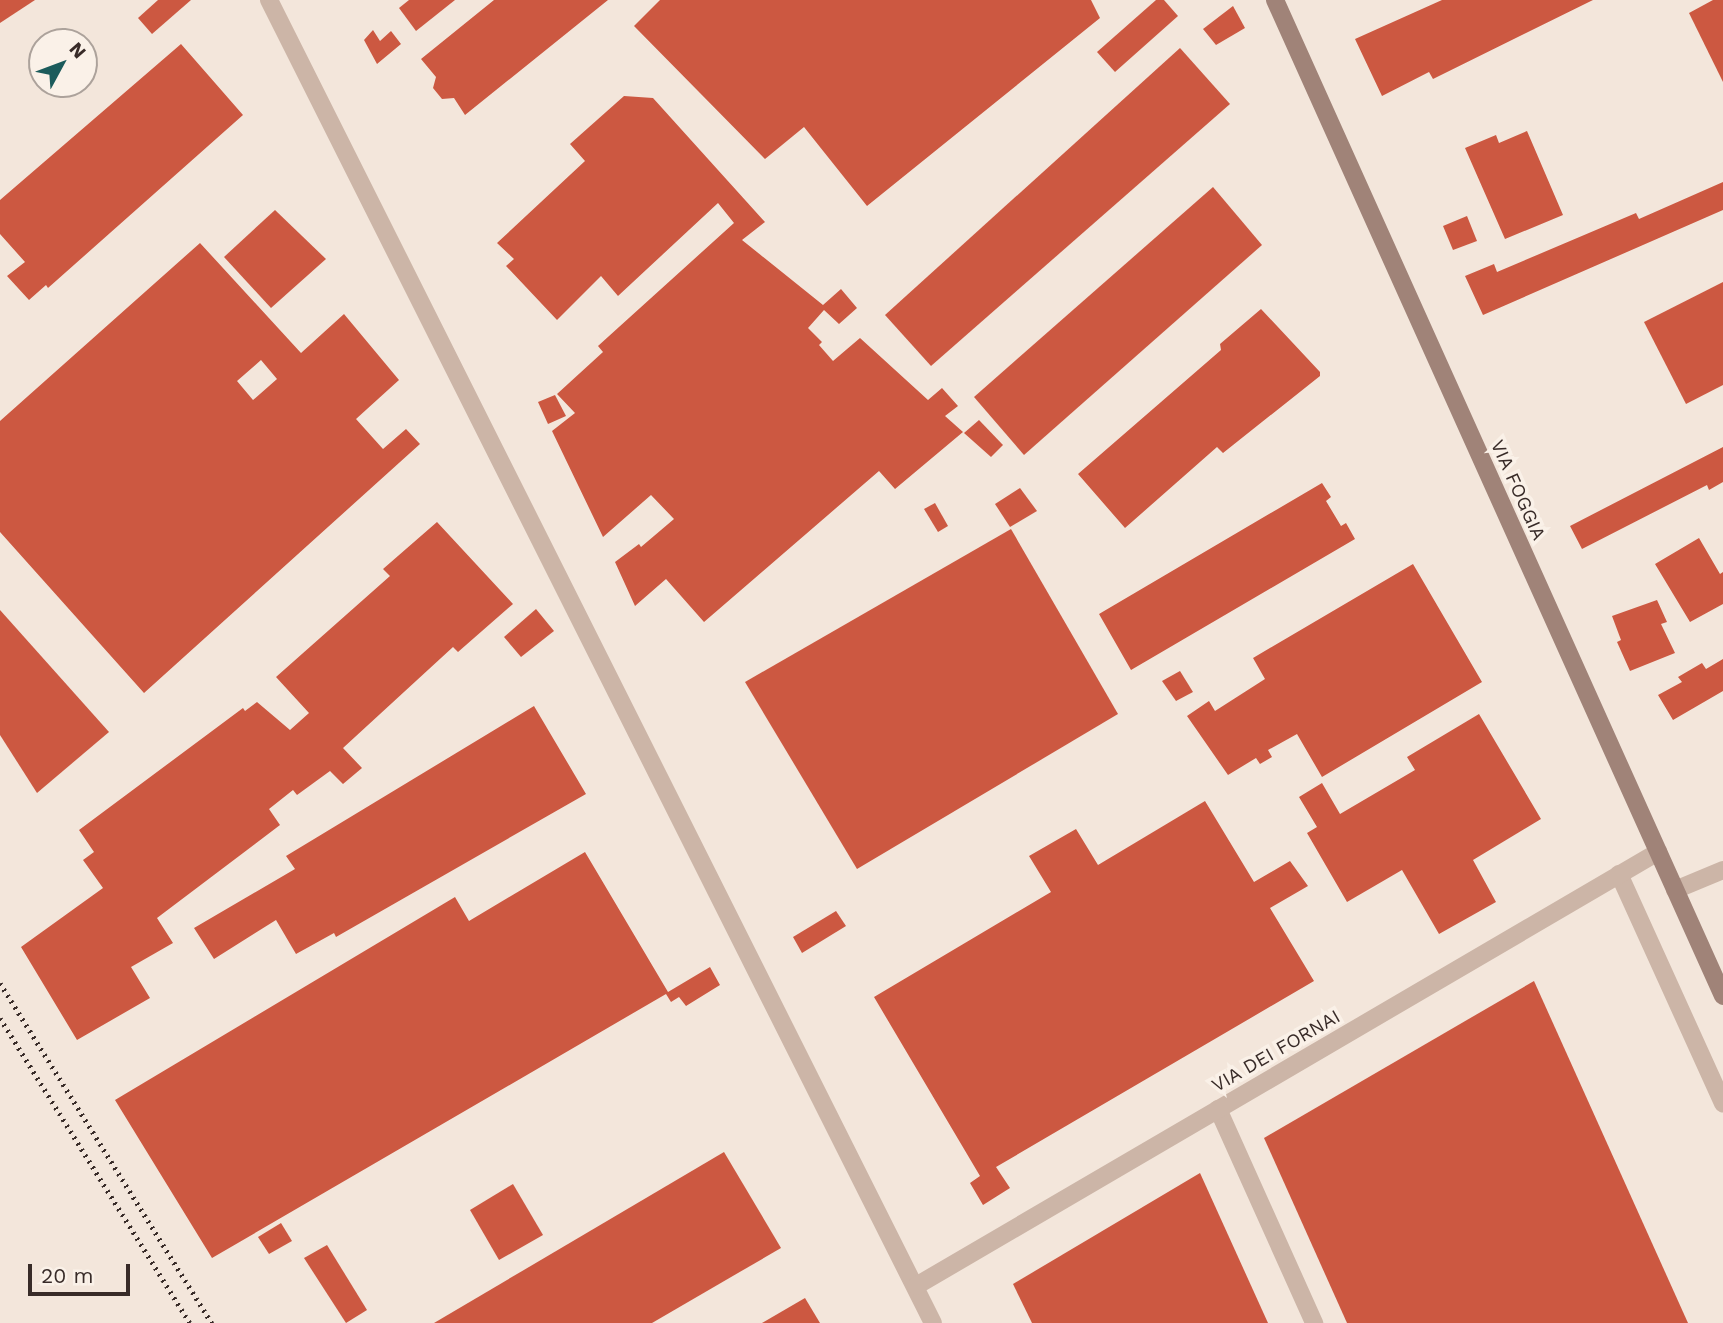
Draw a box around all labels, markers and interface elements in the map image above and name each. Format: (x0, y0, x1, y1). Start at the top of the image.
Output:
north arrow (28, 28, 98, 98)
text: N (64, 37, 91, 63)
street label: VIA FOGGIA (1486, 436, 1550, 544)
street label: VIA DEI FORNAI (1207, 1005, 1345, 1097)
scale bar (32, 1250, 133, 1294)
text: 20 m (41, 1263, 93, 1288)

